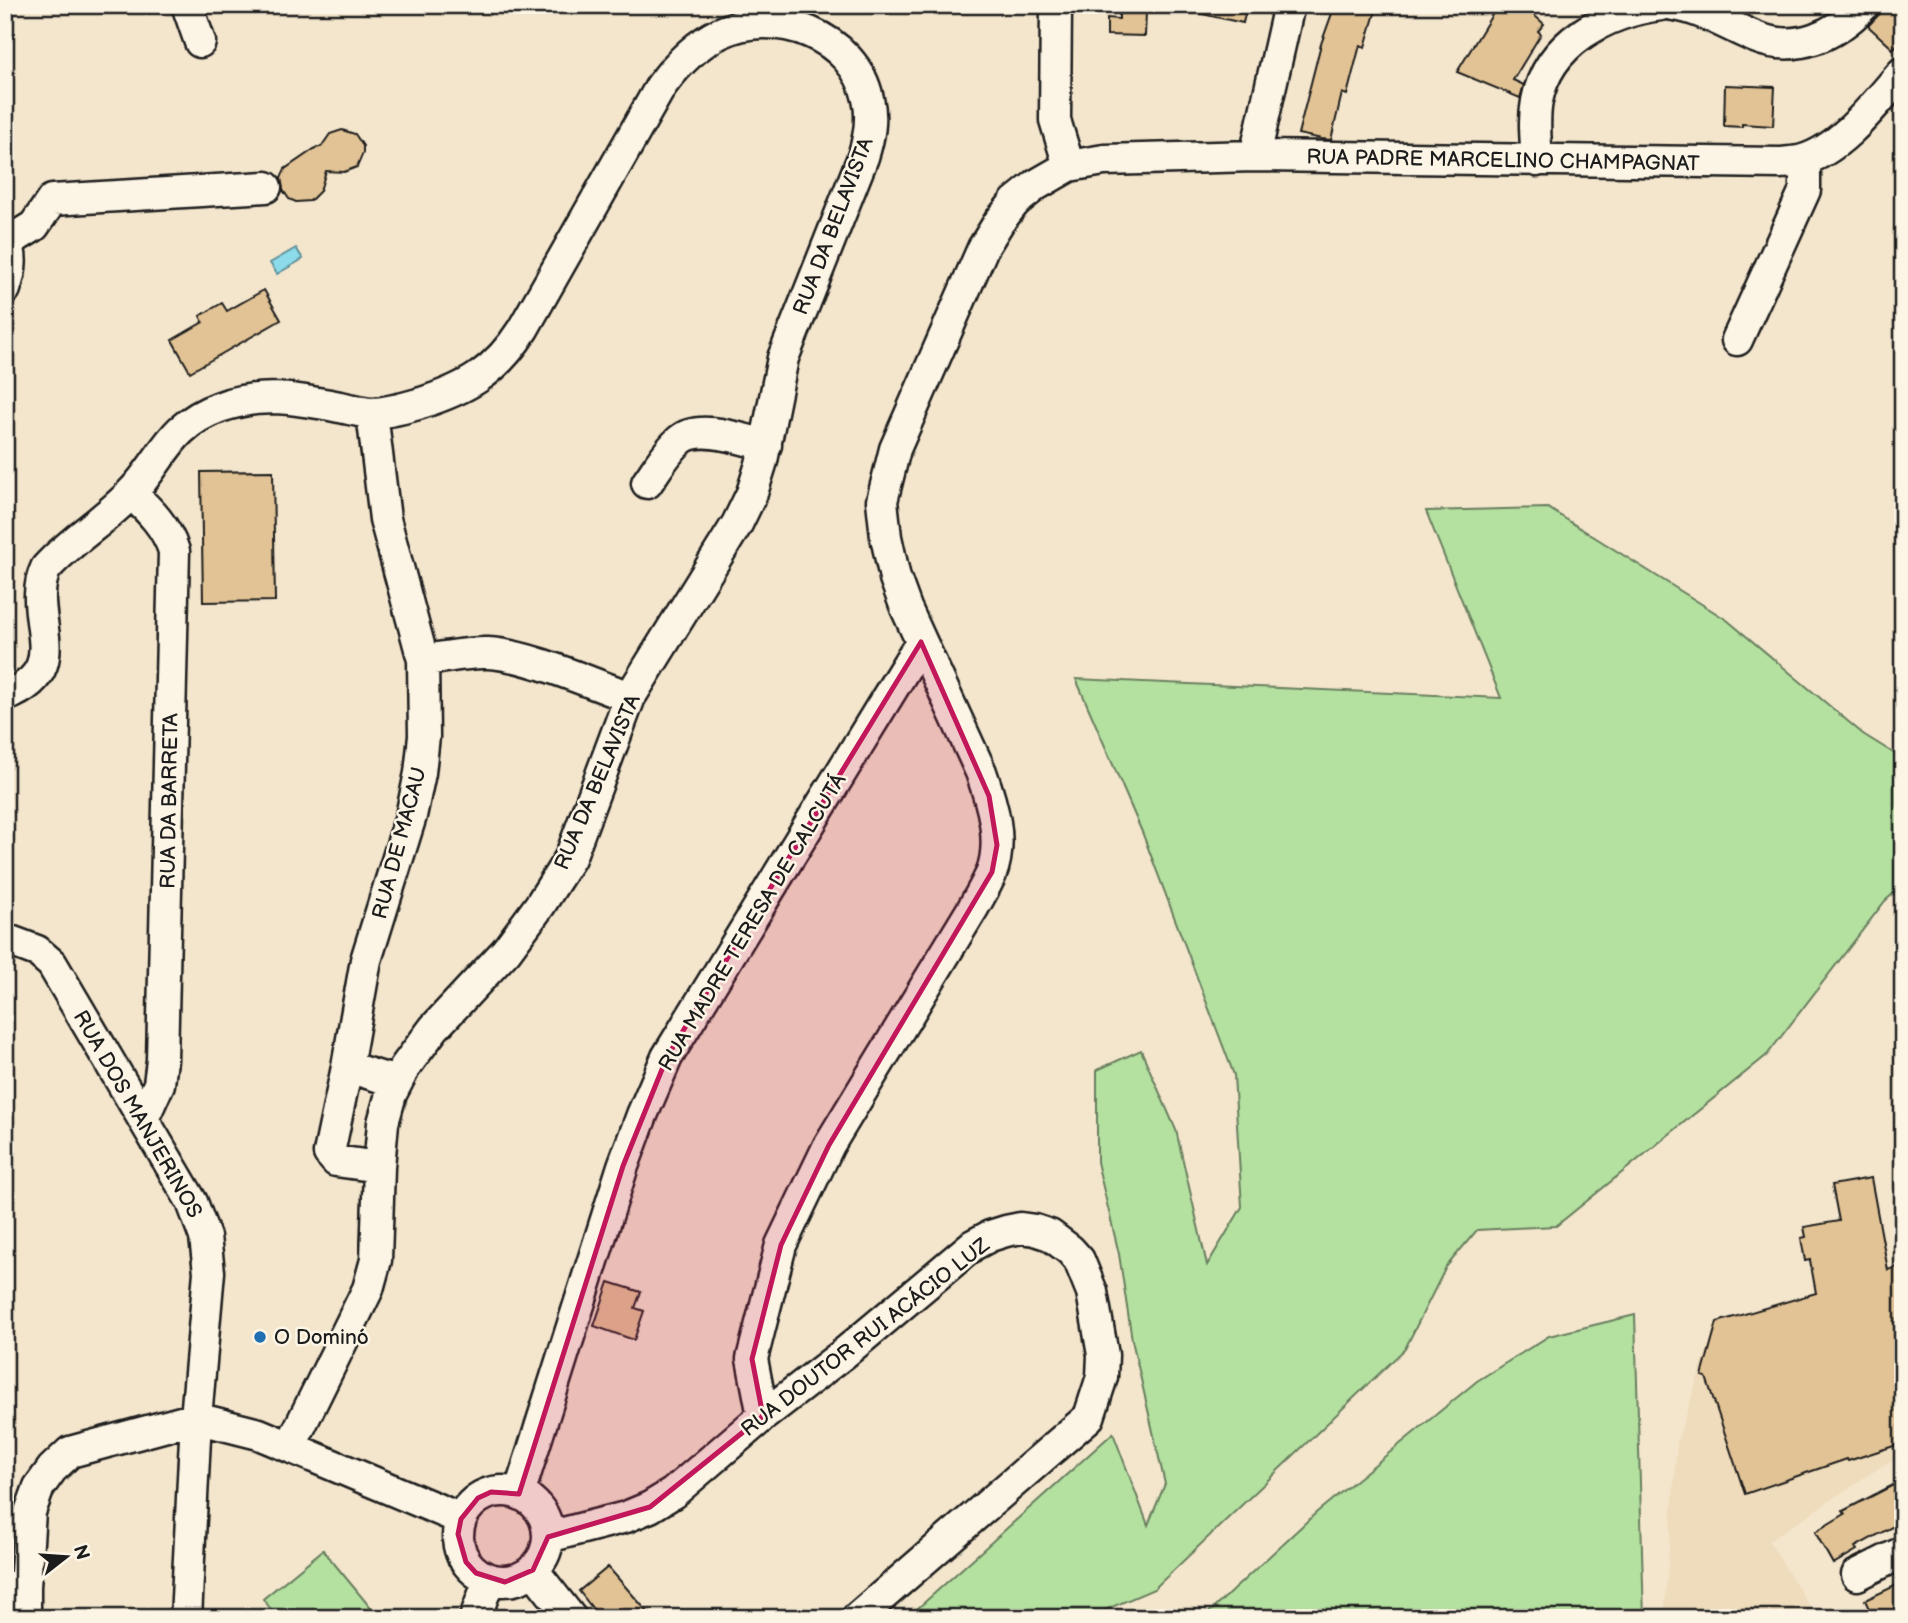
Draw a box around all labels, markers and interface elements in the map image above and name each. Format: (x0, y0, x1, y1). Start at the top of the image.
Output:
street label: RUA DA BELAVISTA (788, 134, 879, 318)
street label: RUA PADRE MARCELINO CHAMPAGNAT (1306, 145, 1700, 176)
street label: RUA DA BELAVISTA (549, 691, 646, 874)
street label: RUA DA BARRETA (155, 713, 184, 889)
street label: RUA DE MACAU (367, 765, 432, 922)
street label: RUA MADRE TERESA DE CALCUTÁ (653, 769, 851, 1076)
street label: RUA DOS MANJERINOS (68, 1006, 207, 1222)
street label: RUA DOUTOR RUI ACÁCIO LUZ (736, 1233, 994, 1442)
place label: O Dominó (274, 1325, 369, 1350)
marker: O Dominó (252, 1329, 268, 1345)
north arrow (32, 1522, 102, 1592)
text: N (68, 1542, 94, 1563)

